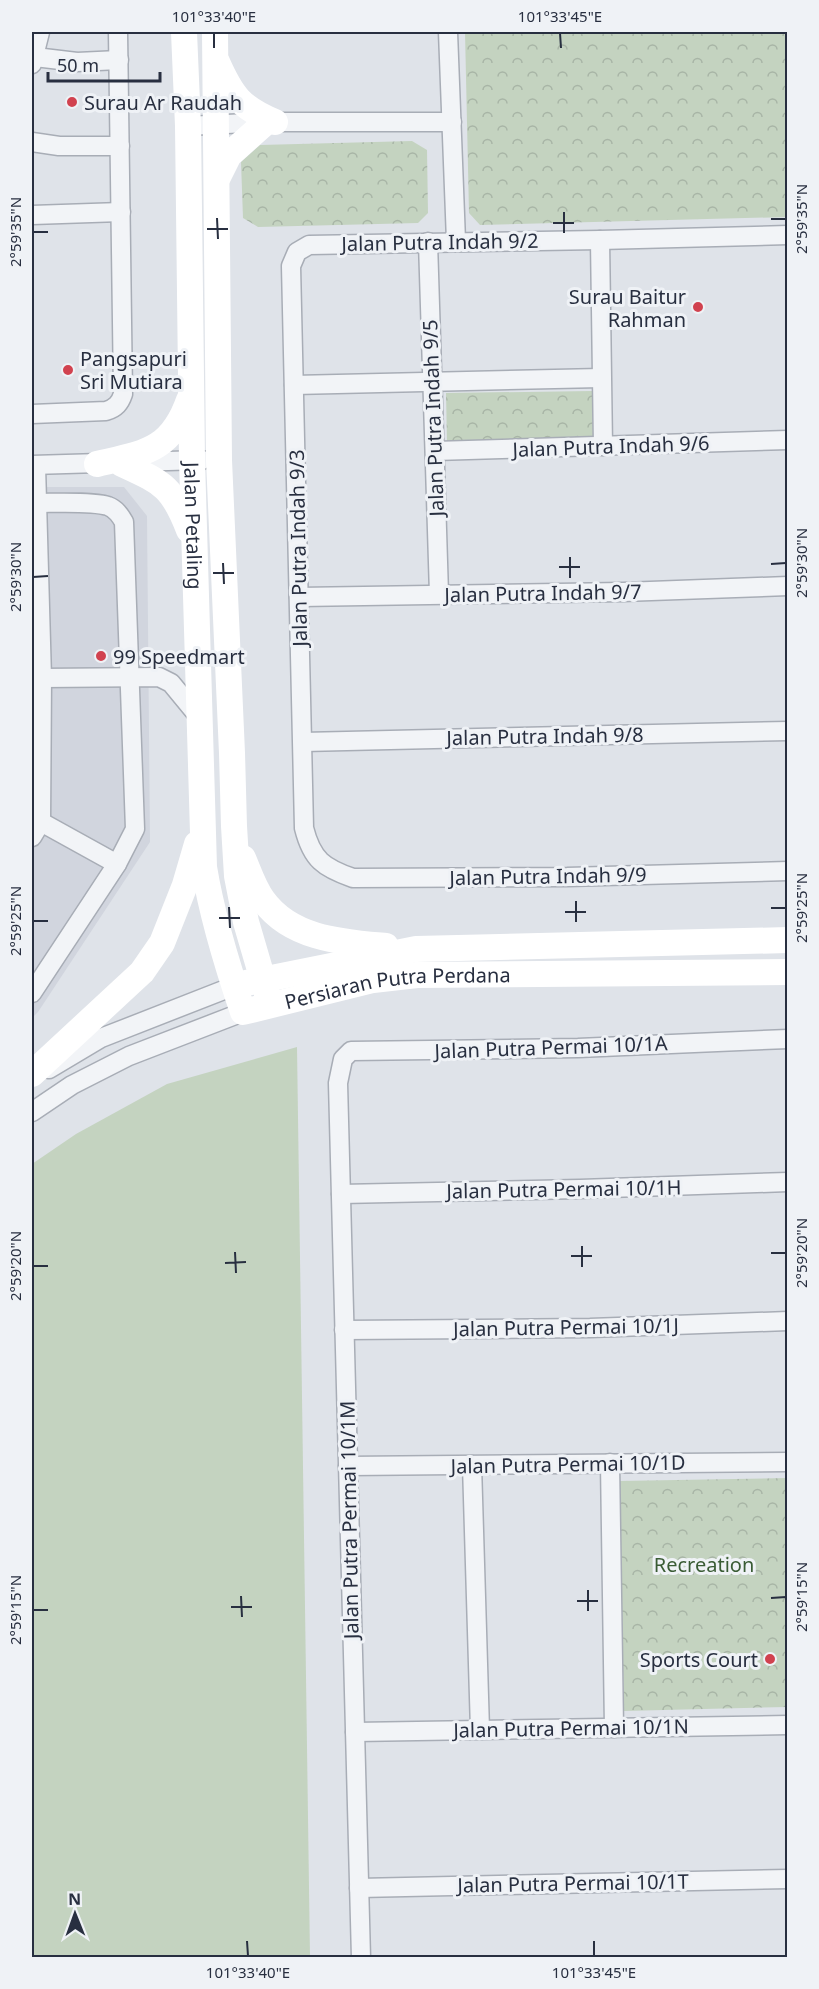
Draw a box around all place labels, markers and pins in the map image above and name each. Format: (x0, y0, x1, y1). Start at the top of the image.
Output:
place label: Surau Ar Raudah (84, 89, 242, 116)
marker: Surau Ar Raudah (65, 95, 79, 109)
place label: Surau Baitur Rahman (569, 283, 686, 333)
marker: Surau Baitur Rahman (691, 300, 705, 314)
place label: Pangsapuri Sri Mutiara (80, 345, 187, 395)
marker: Pangsapuri Sri Mutiara (61, 363, 75, 377)
place label: 99 Speedmart (113, 643, 245, 670)
marker: 99 Speedmart (94, 649, 108, 663)
place label: Sports Court (640, 1646, 758, 1673)
marker: Sports Court (763, 1652, 777, 1666)

